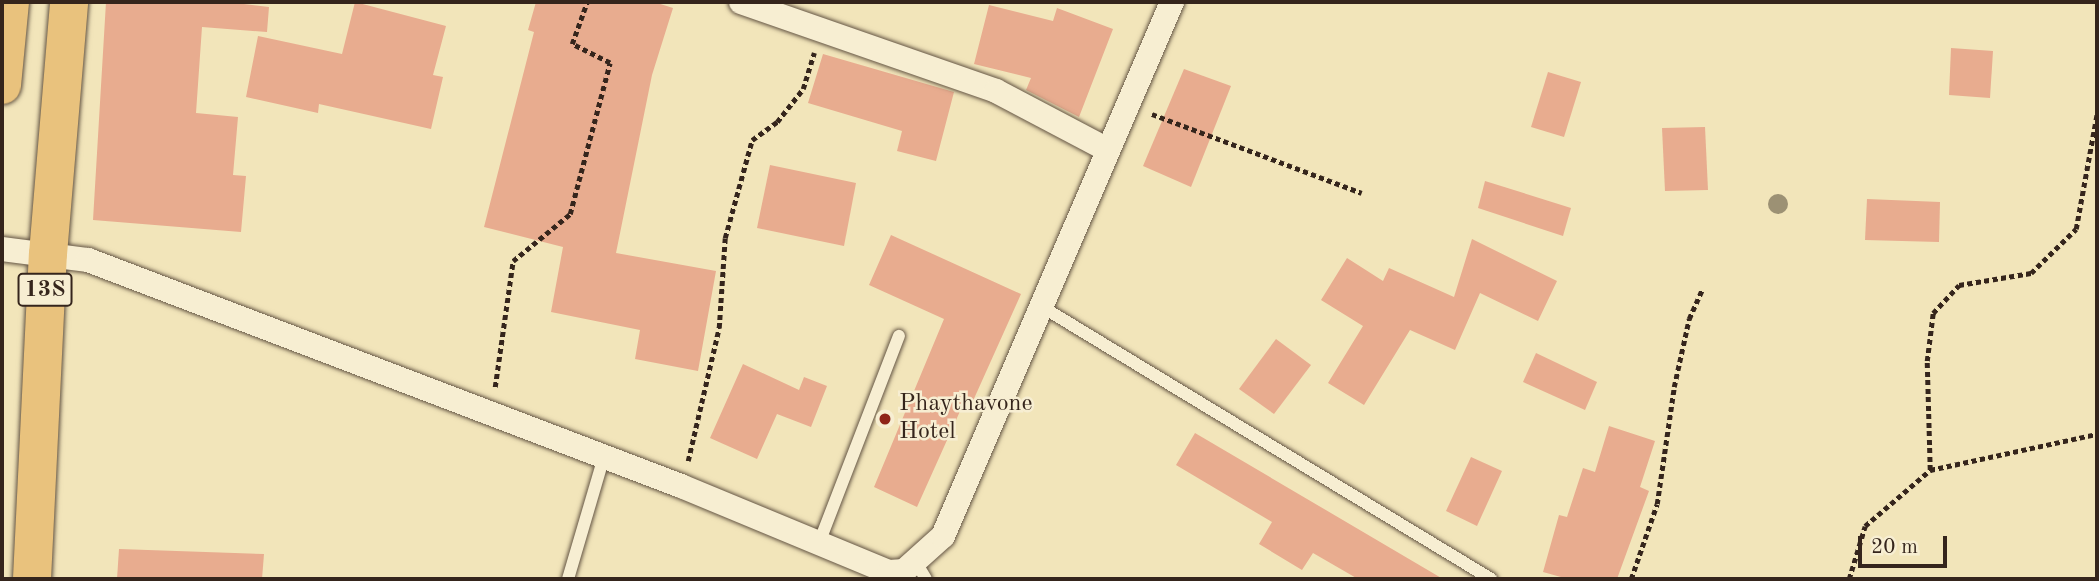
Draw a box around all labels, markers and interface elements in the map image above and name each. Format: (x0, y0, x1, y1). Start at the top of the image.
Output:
road number: 13S (17, 270, 73, 310)
place label: Phaythavone Hotel (899, 391, 1033, 447)
marker: Phaythavone Hotel (877, 411, 893, 427)
scale bar (1861, 522, 1950, 566)
text: 20 m (1871, 537, 1918, 558)

